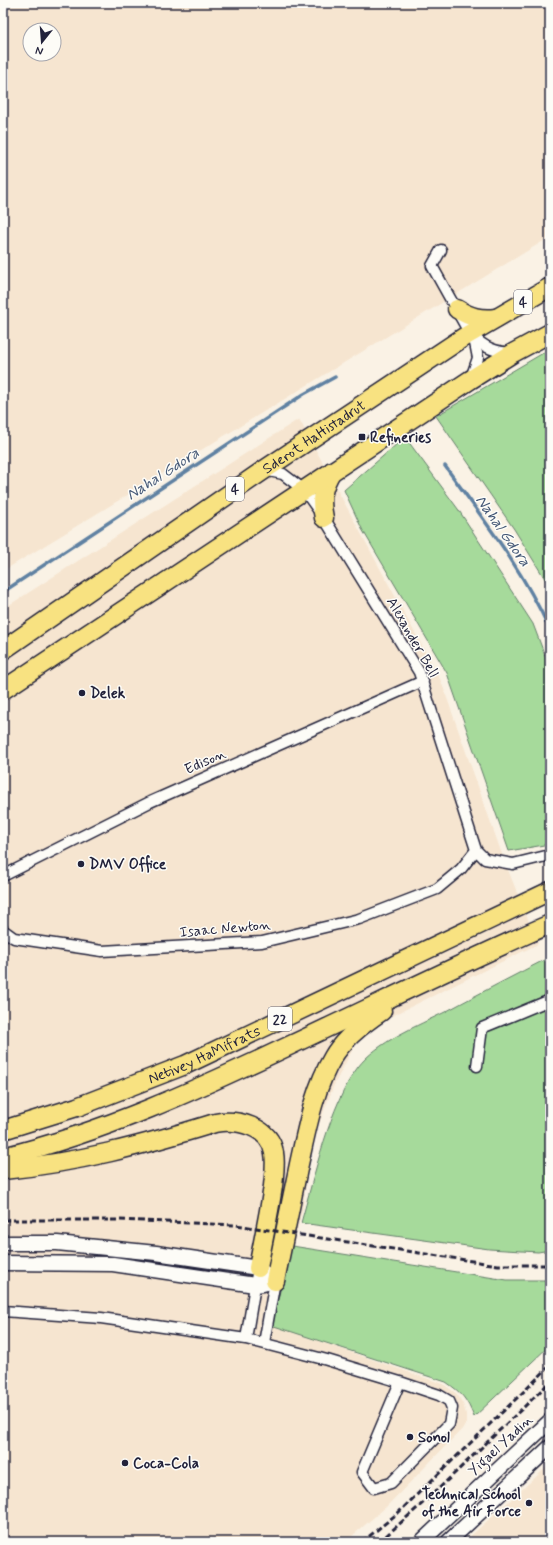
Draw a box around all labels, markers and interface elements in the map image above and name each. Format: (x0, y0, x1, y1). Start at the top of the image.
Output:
north arrow (22, 22, 62, 62)
text: N (34, 43, 45, 58)
road number: 4 (514, 290, 532, 314)
street label: Sderot HaHistadrut (259, 396, 370, 479)
place label: Refineries (370, 427, 431, 448)
marker: Refineries (357, 432, 367, 442)
water label: Nahal Gdora (122, 443, 203, 506)
road number: 4 (226, 477, 244, 501)
water label: Nahal Gdora (470, 491, 535, 571)
street label: Alexander Bell (381, 594, 443, 681)
place label: Delek (90, 684, 126, 704)
marker: Delek (77, 688, 87, 698)
street label: Edison (182, 744, 230, 780)
place label: DMV Office (89, 854, 167, 875)
marker: DMV Office (76, 859, 86, 869)
street label: Isaac Newton (179, 915, 272, 943)
road number: 22 (268, 1007, 292, 1031)
street label: Netivey HaMifrats (145, 1021, 264, 1089)
street label: Yigael Yadin (464, 1410, 538, 1482)
place label: Sonol (418, 1428, 450, 1448)
marker: Sonol (405, 1432, 415, 1442)
place label: Coca-Cola (133, 1454, 199, 1474)
marker: Coca-Cola (120, 1458, 130, 1468)
place label: Technical School of the Air Force (422, 1485, 521, 1522)
marker: Technical School of the Air Force (524, 1498, 534, 1508)

